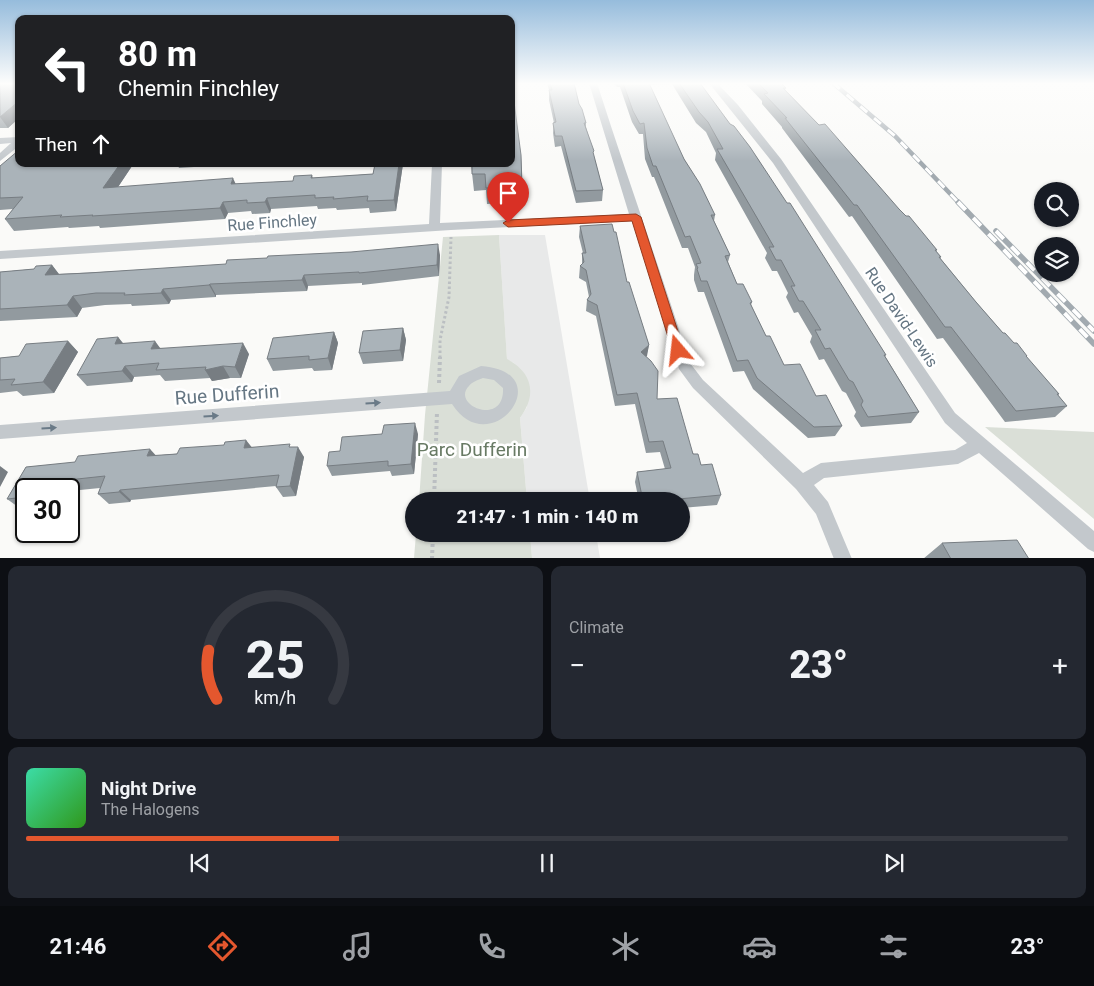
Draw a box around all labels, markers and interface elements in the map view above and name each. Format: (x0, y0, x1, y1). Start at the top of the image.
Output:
text: 80 m (118, 34, 197, 75)
icon: left (35, 35, 100, 100)
text: Chemin Finchley (118, 76, 279, 101)
icon: ahead (87, 130, 115, 158)
text: Then (35, 133, 77, 156)
pin (487, 172, 529, 223)
icon: arrive (494, 179, 522, 207)
map controls (1034, 182, 1079, 282)
button: search (1034, 182, 1079, 227)
street label: Rue Finchley (227, 210, 318, 235)
button: layers (1034, 237, 1079, 282)
street label: Rue David-Lewis (861, 264, 942, 371)
position arrow (651, 323, 703, 375)
street label: Rue Dufferin (174, 379, 280, 410)
one-way arrow (365, 399, 381, 407)
one-way arrow (203, 411, 219, 419)
one-way arrow (41, 424, 57, 432)
park label: Parc Dufferin (417, 438, 527, 461)
speed limit sign: 30 (15, 478, 80, 543)
text: 21:47 · 1 min · 140 m (456, 505, 639, 528)
text: Climate (569, 618, 624, 637)
text: 25 (246, 630, 305, 691)
text: 23° (789, 643, 848, 687)
text: − (569, 649, 585, 682)
text: + (1052, 649, 1068, 682)
text: km/h (255, 687, 296, 708)
text: Night Drive (101, 777, 196, 800)
text: The Halogens (101, 800, 200, 819)
icon: previous (186, 849, 214, 877)
icon: pause (533, 849, 561, 877)
icon: next (880, 849, 908, 877)
icon: directions (205, 929, 240, 964)
icon: music (340, 929, 375, 964)
icon: phone (474, 929, 509, 964)
icon: climate (608, 929, 643, 964)
icon: car (742, 929, 777, 964)
icon: filters (876, 929, 911, 964)
text: 21:46 (50, 934, 106, 959)
text: 23° (1010, 934, 1044, 959)

